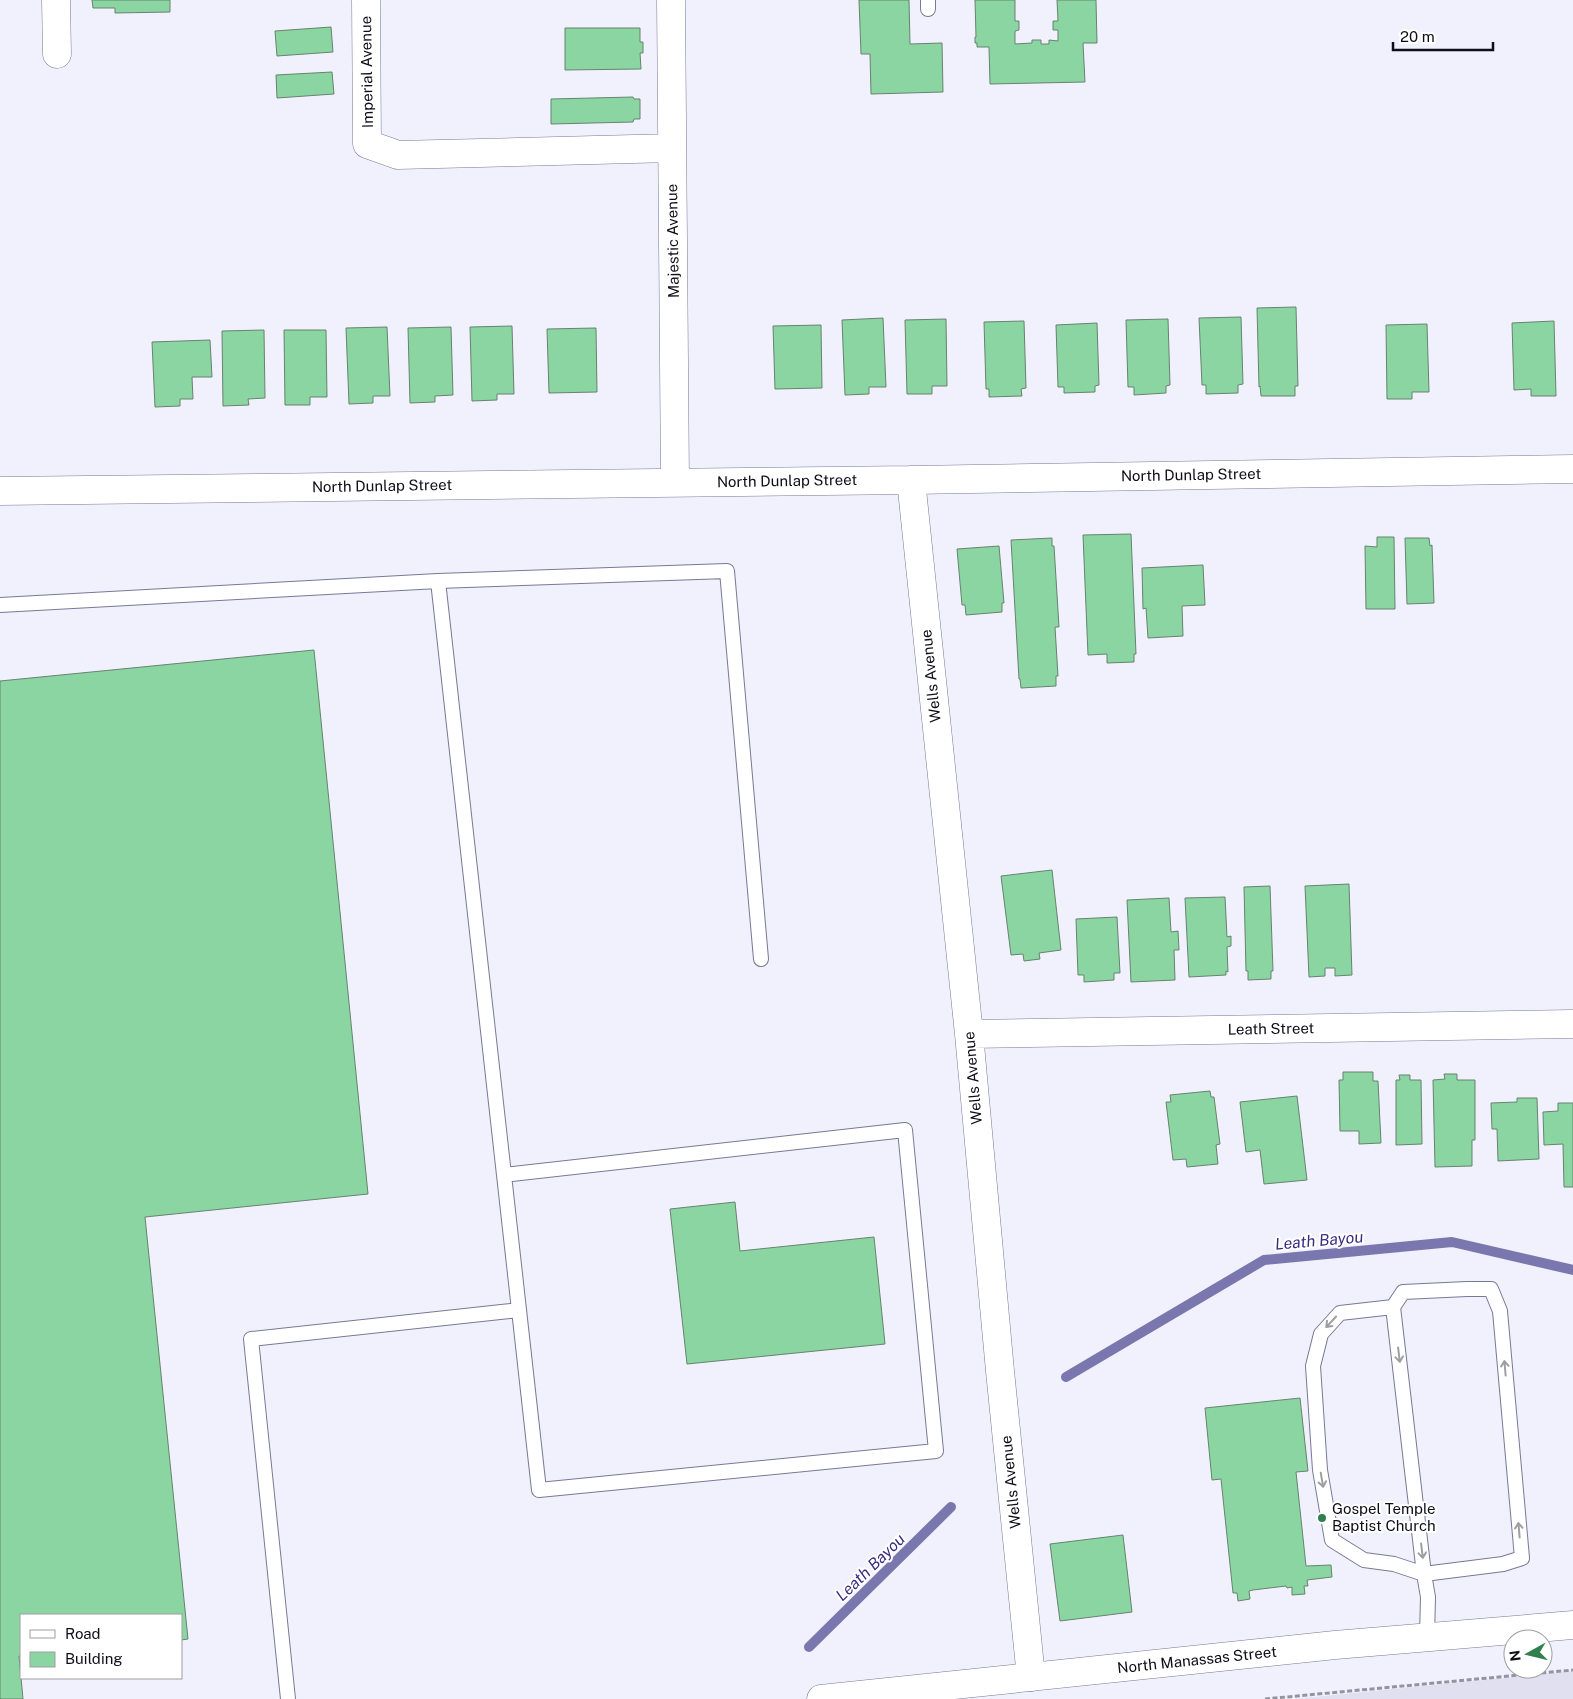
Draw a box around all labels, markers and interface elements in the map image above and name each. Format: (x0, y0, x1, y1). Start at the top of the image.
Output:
street label: Imperial Avenue (357, 16, 376, 128)
scale bar (1393, 20, 1493, 52)
text: 20 m (1400, 28, 1435, 45)
street label: Majestic Avenue (663, 184, 682, 298)
street label: North Dunlap Street (1121, 465, 1261, 484)
street label: North Dunlap Street (717, 471, 857, 490)
street label: North Dunlap Street (312, 476, 452, 495)
street label: Wells Avenue (917, 629, 944, 723)
street label: Leath Street (1228, 1019, 1315, 1038)
street label: Wells Avenue (960, 1031, 985, 1125)
water label: Leath Bayou (1274, 1227, 1364, 1254)
one-way arrow (1325, 1316, 1337, 1329)
one-way arrow (1394, 1347, 1404, 1363)
one-way arrow (1501, 1360, 1510, 1376)
street label: Wells Avenue (997, 1435, 1024, 1529)
one-way arrow (1317, 1471, 1327, 1487)
place label: Gospel Temple Baptist Church (1332, 1500, 1436, 1534)
marker: Gospel Temple Baptist Church (1316, 1512, 1328, 1524)
one-way arrow (1515, 1522, 1524, 1538)
water label: Leath Bayou (832, 1530, 909, 1605)
one-way arrow (1417, 1543, 1427, 1559)
legend (20, 1614, 182, 1679)
text: Road (65, 1625, 101, 1642)
north arrow (1503, 1629, 1553, 1679)
street label: North Manassas Street (1116, 1643, 1278, 1676)
text: N (1506, 1649, 1524, 1662)
text: Building (65, 1650, 123, 1667)

